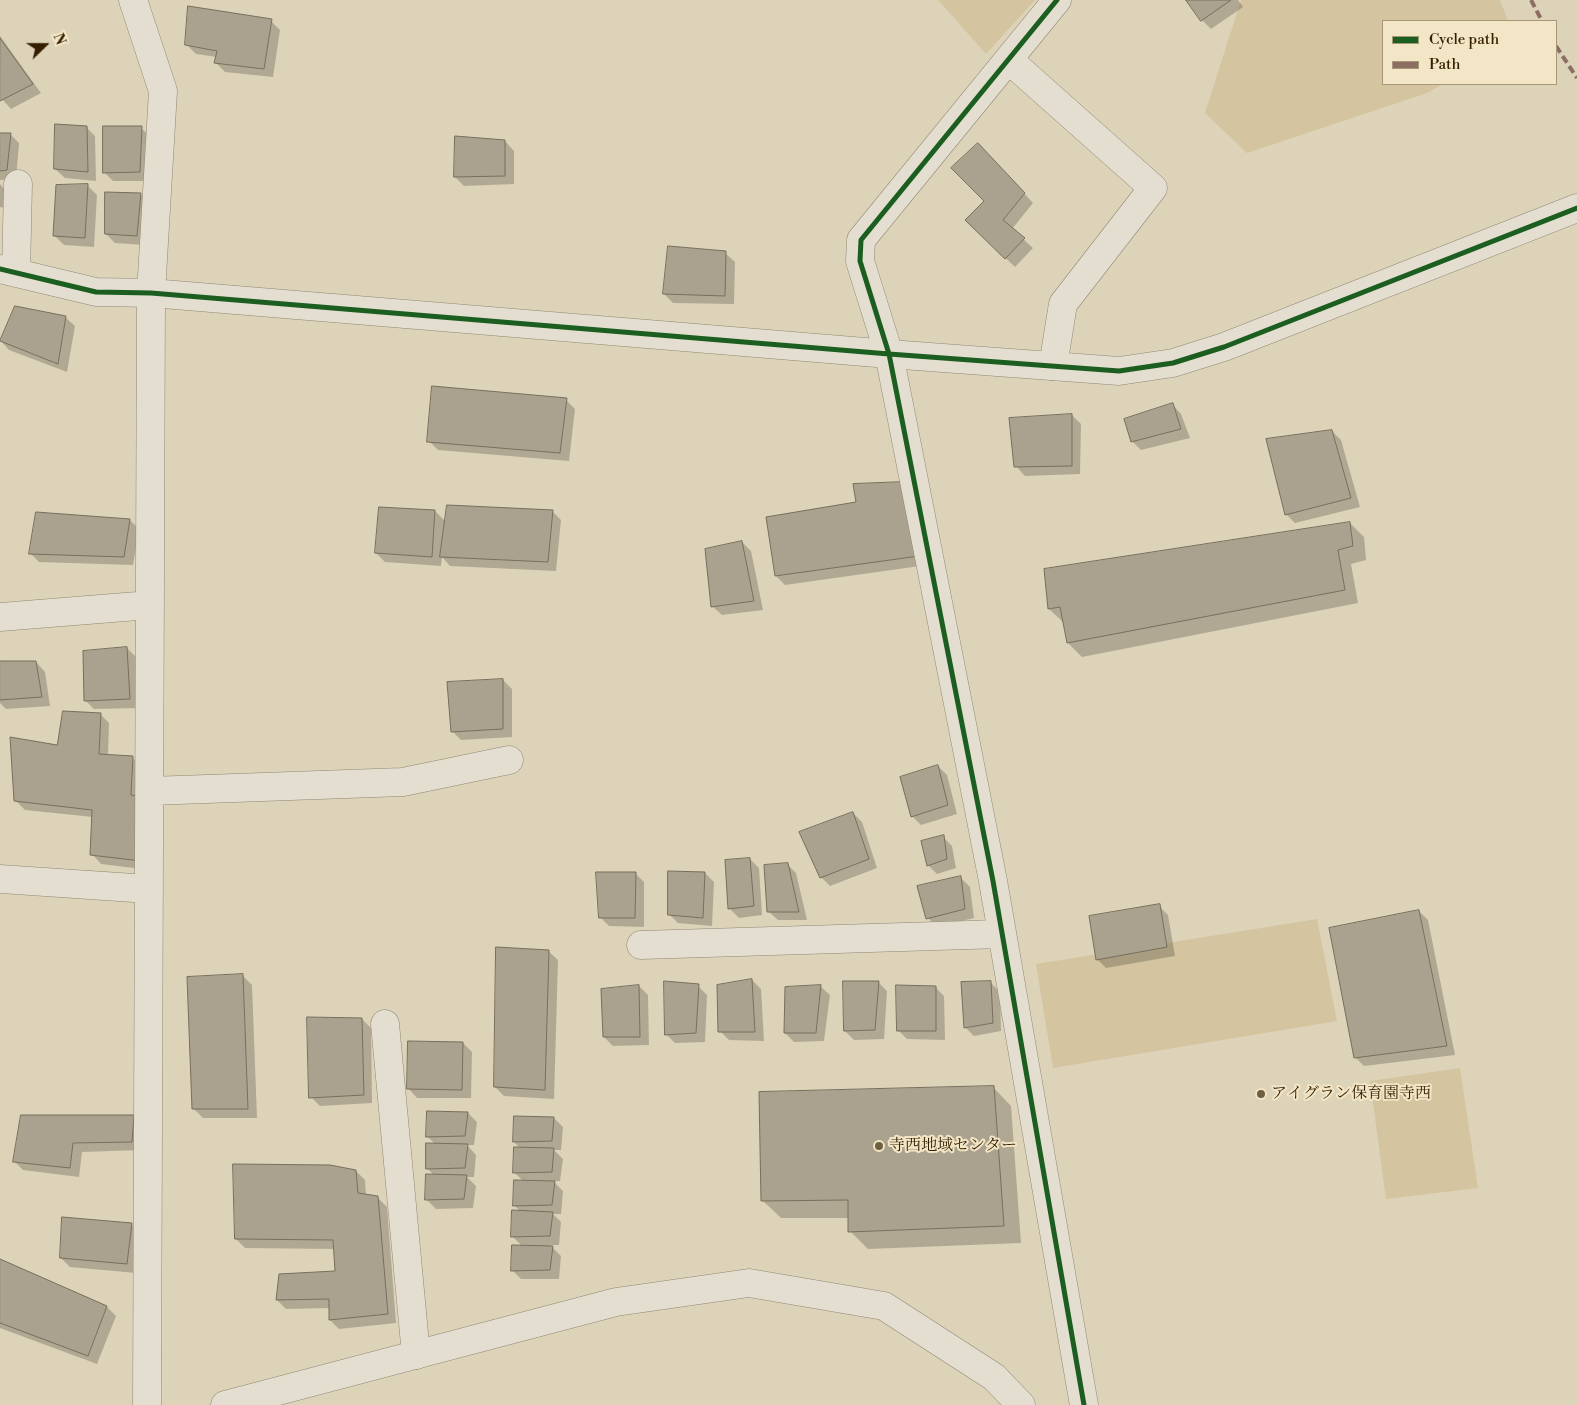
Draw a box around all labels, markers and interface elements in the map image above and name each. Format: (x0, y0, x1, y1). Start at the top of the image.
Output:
north arrow (20, 20, 70, 70)
legend (1382, 20, 1557, 85)
text: Cycle path (1429, 30, 1499, 49)
text: N (48, 31, 69, 48)
text: Path (1429, 55, 1461, 74)
place label: アイグラン保育園寺西 (1271, 1084, 1431, 1104)
marker: アイグラン保育園寺西 (1255, 1088, 1267, 1100)
place label: 寺西地域センター (889, 1136, 1017, 1156)
marker: 寺西地域センター (873, 1140, 885, 1152)

